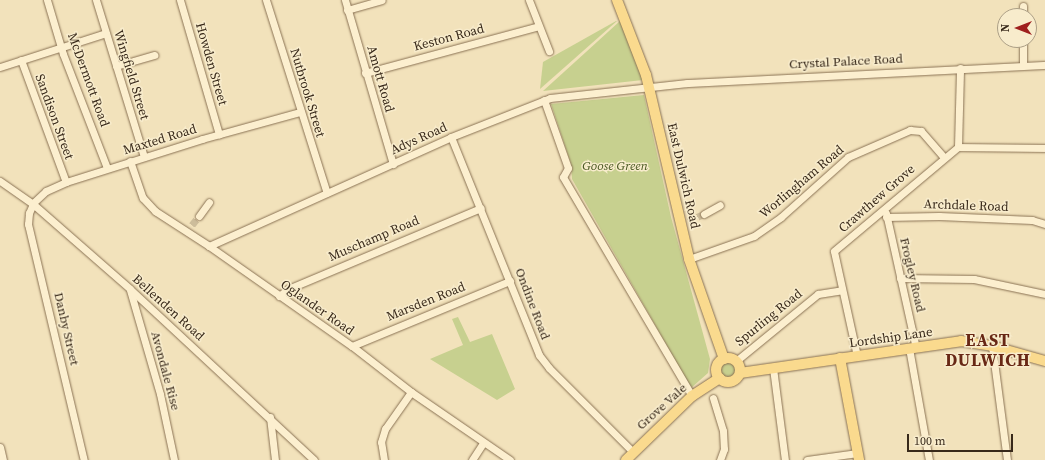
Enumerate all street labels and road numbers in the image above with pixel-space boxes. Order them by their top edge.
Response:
street label: Howden Street [192,21,230,107]
street label: Keston Road [412,21,486,55]
street label: Wingfield Street [110,28,152,122]
street label: McDermott Road [64,31,112,129]
street label: Amott Road [363,44,397,114]
street label: Nutbrook Street [286,47,328,139]
street label: Crystal Palace Road [789,51,903,73]
street label: Sandison Street [31,72,77,162]
street label: Adys Road [388,120,450,158]
street label: Maxted Road [122,121,198,159]
street label: East Dulwich Road [663,122,703,230]
street label: Worlingham Road [757,142,847,222]
street label: Crawthew Grove [836,162,918,236]
street label: Archdale Road [923,197,1009,215]
street label: Muschamp Road [326,213,422,265]
street label: Frogley Road [896,236,928,314]
street label: Ondine Road [511,266,553,342]
street label: Bellenden Road [129,272,207,344]
street label: Oglander Road [277,277,357,339]
street label: Marsden Road [384,279,468,325]
street label: Spurling Road [732,286,806,350]
street label: Danby Street [50,291,82,367]
street label: Lordship Lane [848,324,934,352]
street label: Avondale Rise [147,330,183,412]
street label: Grove Vale [634,380,690,434]

